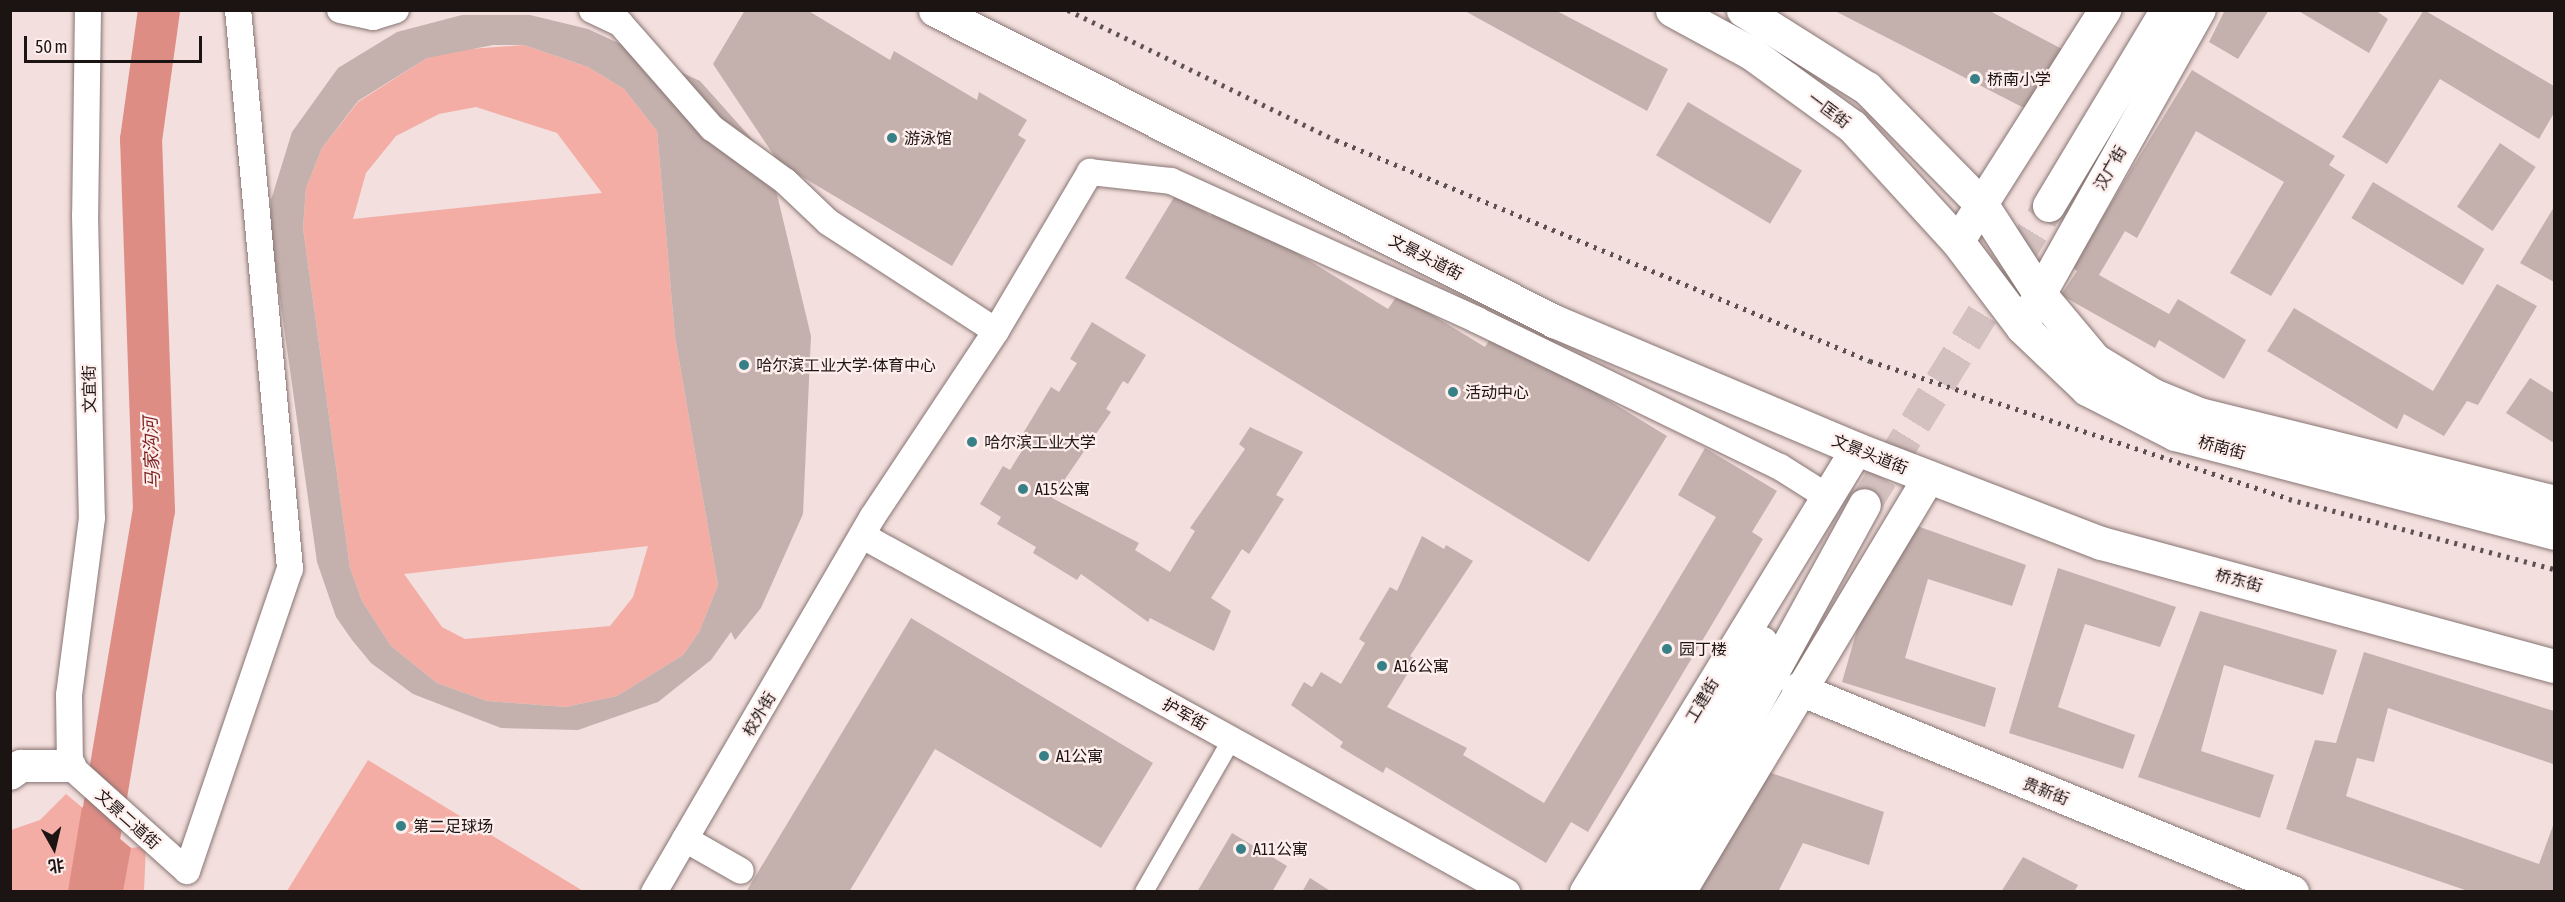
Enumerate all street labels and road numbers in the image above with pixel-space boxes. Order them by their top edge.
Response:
street label: 一匡街 [1804,88,1854,132]
street label: 汉广街 [2090,142,2130,194]
street label: 文景头道街 [1386,230,1466,284]
street label: 文宜街 [79,365,99,413]
street label: 文景头道街 [1829,430,1911,478]
street label: 桥南街 [2196,432,2248,462]
street label: 桥东街 [2213,565,2265,595]
street label: 工建街 [1681,674,1723,726]
street label: 校外街 [738,688,780,740]
street label: 护军街 [1159,694,1211,734]
street label: 贵新街 [2020,773,2072,809]
street label: 文景二道街 [92,785,164,853]

